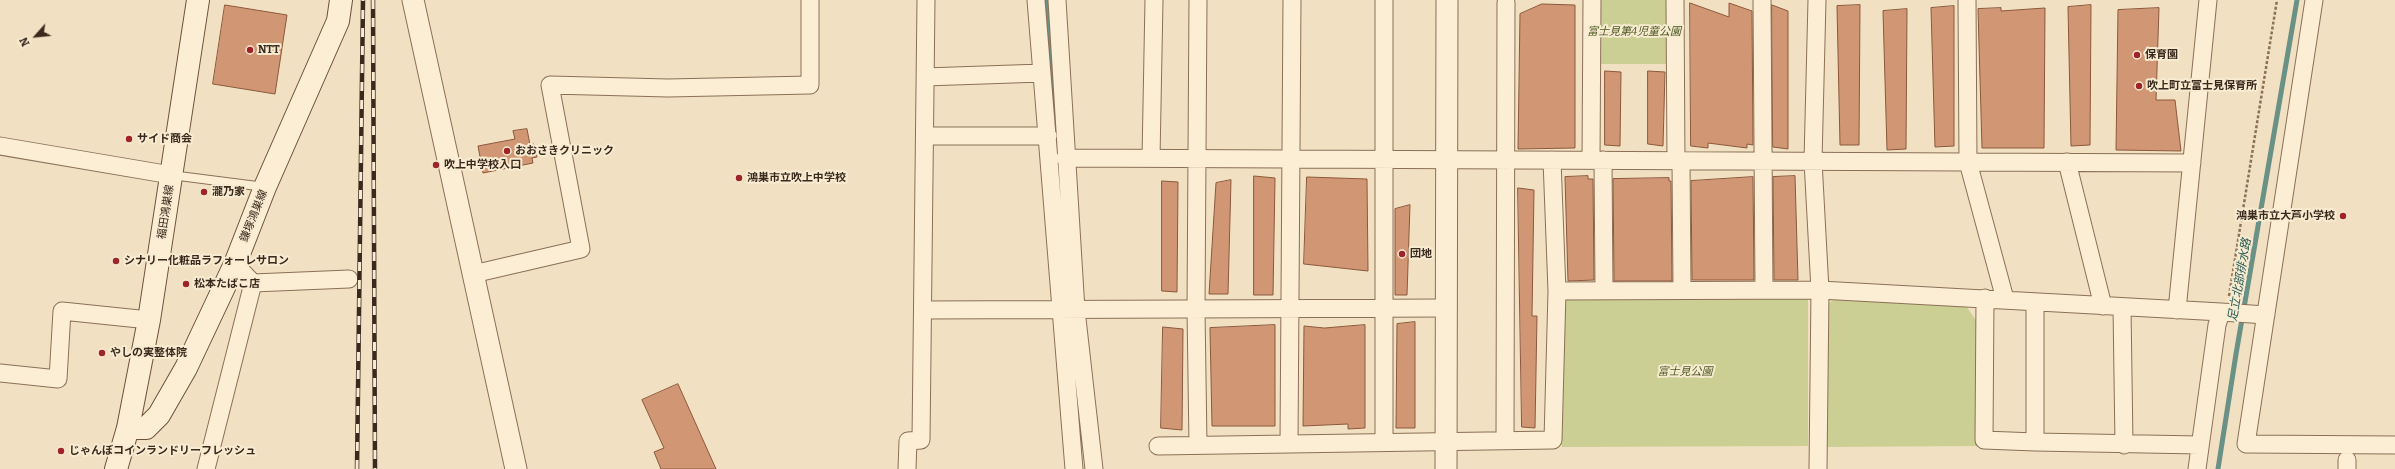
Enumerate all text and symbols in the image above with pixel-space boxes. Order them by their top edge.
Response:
north arrow [16,16,56,56]
park label: 富士見第4児童公園 [1587,25,1681,39]
text: N [17,35,33,48]
place label: NTT [258,43,280,57]
marker: NTT [245,45,255,55]
place label: 保育園 [2145,48,2178,62]
marker: 保育園 [2132,50,2142,60]
place label: 吹上町立富士見保育所 [2147,79,2257,93]
marker: 吹上町立富士見保育所 [2134,81,2144,91]
place label: サイド商会 [137,132,192,146]
marker: サイド商会 [124,134,134,144]
place label: おおさきクリニック [515,144,614,158]
marker: おおさきクリニック [502,146,512,156]
place label: 吹上中学校入口 [444,158,521,172]
marker: 吹上中学校入口 [431,160,441,170]
place label: 鴻巣市立吹上中学校 [747,171,846,185]
marker: 鴻巣市立吹上中学校 [734,173,744,183]
street label: 福田鴻巣線 [155,184,177,240]
place label: 瀧乃家 [212,185,245,199]
marker: 瀧乃家 [199,187,209,197]
street label: 鎌塚鴻巣線 [238,188,270,244]
place label: 鴻巣市立大芦小学校 [2236,209,2335,223]
marker: 鴻巣市立大芦小学校 [2338,211,2348,221]
water label: 足立北部排水路 [2226,237,2254,323]
place label: 団地 [1410,247,1432,261]
marker: 団地 [1397,249,1407,259]
place label: シナリー化粧品ラフォーレサロン [124,254,289,268]
marker: シナリー化粧品ラフォーレサロン [111,256,121,266]
place label: 松本たばこ店 [194,277,260,291]
marker: 松本たばこ店 [181,279,191,289]
place label: やしの実整体院 [110,346,187,360]
marker: やしの実整体院 [97,348,107,358]
park label: 富士見公園 [1658,365,1712,379]
place label: じゃんぼコインランドリーフレッシュ [69,444,256,458]
marker: じゃんぼコインランドリーフレッシュ [56,446,66,456]

